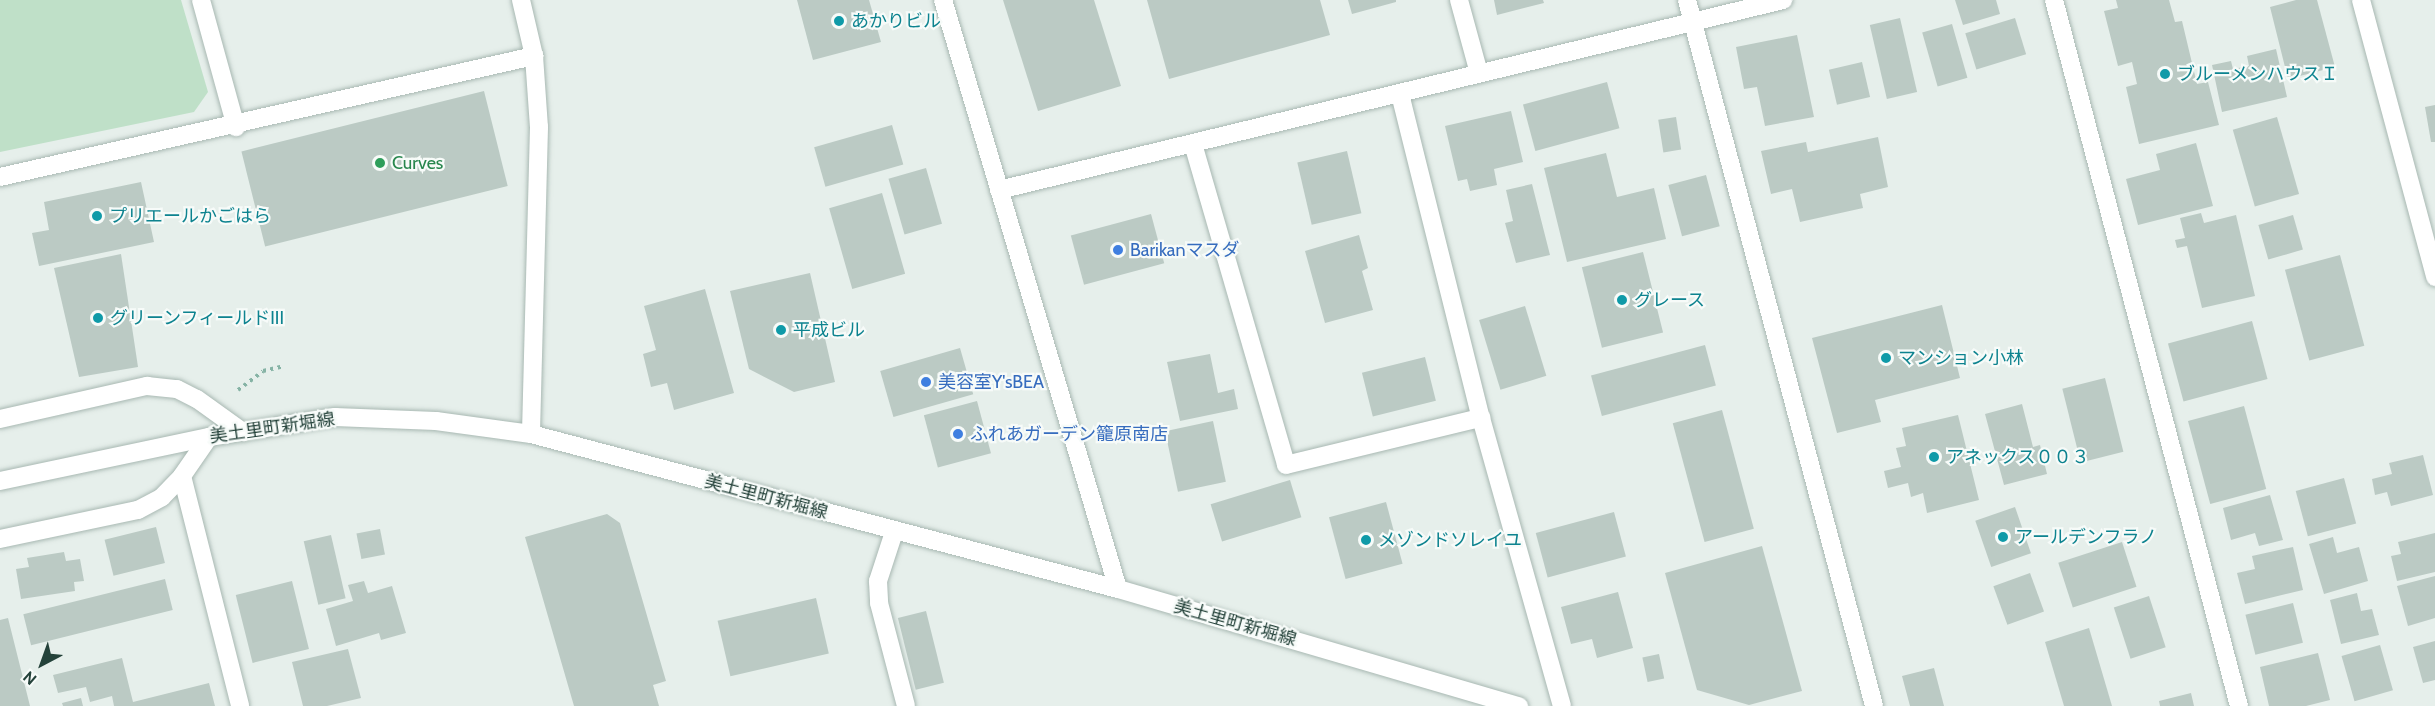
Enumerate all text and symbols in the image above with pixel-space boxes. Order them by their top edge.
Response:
place label: あかりビル [851,10,941,32]
marker: あかりビル [832,14,846,28]
place label: ブルーメンハウスＩ [2177,63,2339,85]
marker: ブルーメンハウスＩ [2158,67,2172,81]
place label: Curves [392,152,443,174]
marker: Curves [373,156,387,170]
place label: プリエールかごはら [109,205,271,227]
marker: プリエールかごはら [90,209,104,223]
place label: Barikanマスダ [1130,239,1240,261]
marker: Barikanマスダ [1111,243,1125,257]
place label: グレース [1634,289,1706,311]
marker: グレース [1615,293,1629,307]
place label: グリーンフィールドIII [110,307,286,329]
marker: グリーンフィールドIII [91,311,105,325]
place label: 平成ビル [793,319,865,341]
marker: 平成ビル [774,323,788,337]
place label: マンション小林 [1898,347,2024,369]
marker: マンション小林 [1879,351,1893,365]
place label: 美容室Y'sBEA [938,371,1044,393]
marker: 美容室Y'sBEA [919,375,933,389]
street label: 美土里町新堀線 [208,409,336,447]
place label: ふれあガーデン籠原南店 [970,423,1168,445]
marker: ふれあガーデン籠原南店 [951,427,965,441]
place label: アネックス００３ [1946,446,2090,468]
marker: アネックス００３ [1927,450,1941,464]
street label: 美土里町新堀線 [702,470,830,524]
place label: アールデンフラノ [2015,526,2158,548]
place label: メゾンドソレイユ [1378,529,1522,551]
marker: アールデンフラノ [1996,530,2010,544]
marker: メゾンドソレイユ [1359,533,1373,547]
street label: 美土里町新堀線 [1171,595,1299,651]
north arrow [12,634,72,694]
text: N [19,667,40,689]

